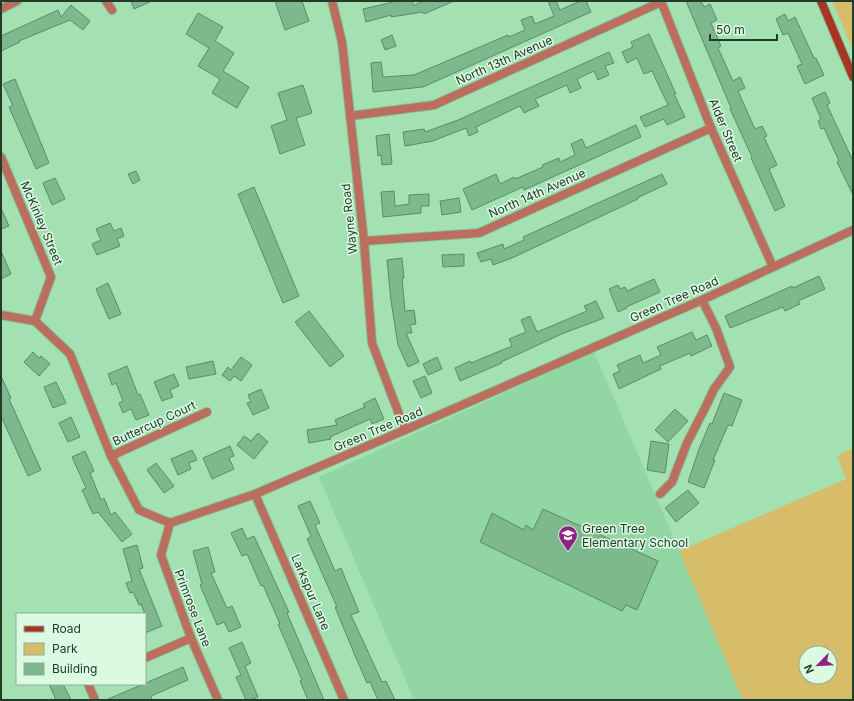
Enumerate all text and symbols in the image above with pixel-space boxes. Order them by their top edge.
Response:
scale bar [710,16,777,42]
text: 50 m [716,22,745,37]
street label: North 13th Avenue [453,32,555,88]
street label: Alder Street [706,96,746,164]
street label: North 14th Avenue [486,165,588,221]
street label: McKinley Street [18,179,66,267]
street label: Wayne Road [338,183,360,255]
street label: Green Tree Road [627,273,721,325]
street label: Buttercup Court [110,397,198,449]
street label: Green Tree Road [331,403,425,455]
place label: Green Tree Elementary School [582,521,688,550]
school or university icon: Green Tree Elementary School [557,524,579,552]
street label: Larkspur Lane [288,552,334,632]
street label: Primrose Lane [171,567,215,649]
legend [16,613,146,685]
text: Road [52,621,81,636]
text: Park [52,641,78,656]
north arrow [798,645,838,685]
text: Building [52,661,97,676]
text: N [801,662,817,676]

